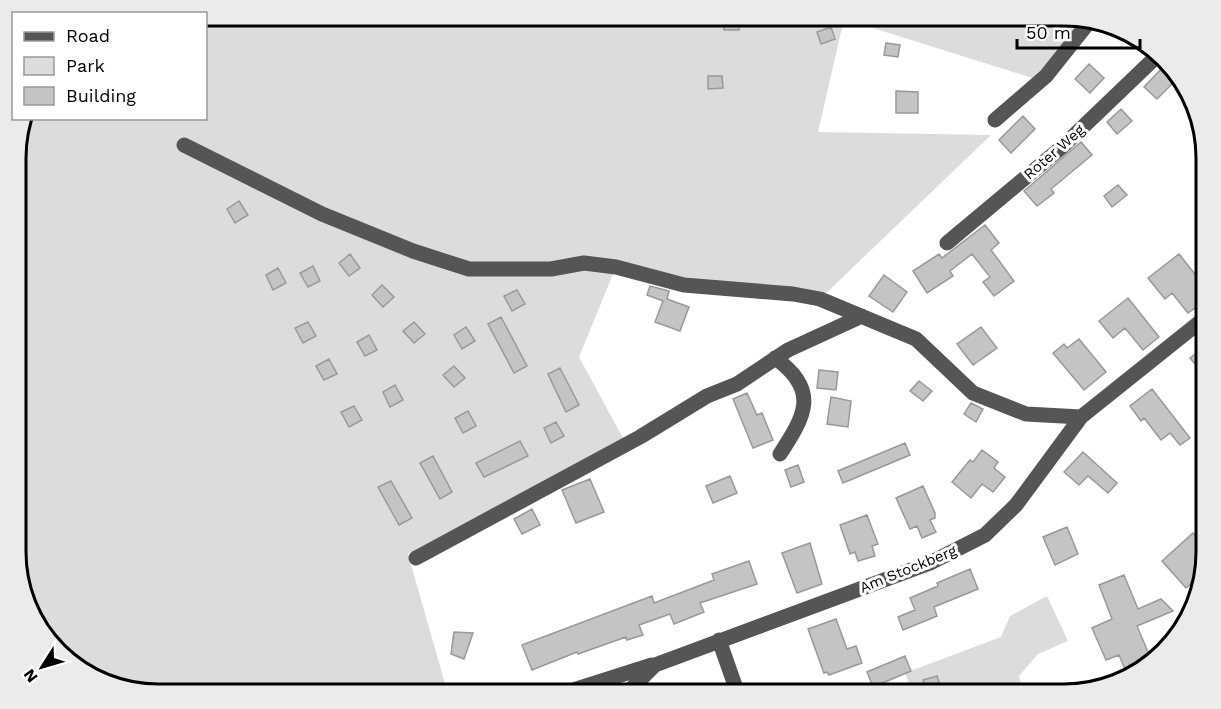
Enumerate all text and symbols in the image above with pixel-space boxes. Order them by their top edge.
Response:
legend [12,12,207,120]
scale bar [1017,12,1140,50]
text: 50 m [1026,22,1071,43]
text: Road [66,25,110,46]
text: Park [66,55,105,76]
text: Building [66,85,136,106]
street label: Roter Weg [1020,121,1088,183]
street label: Am Stockberg [857,541,959,597]
north arrow [12,637,72,697]
text: N [19,665,42,686]

